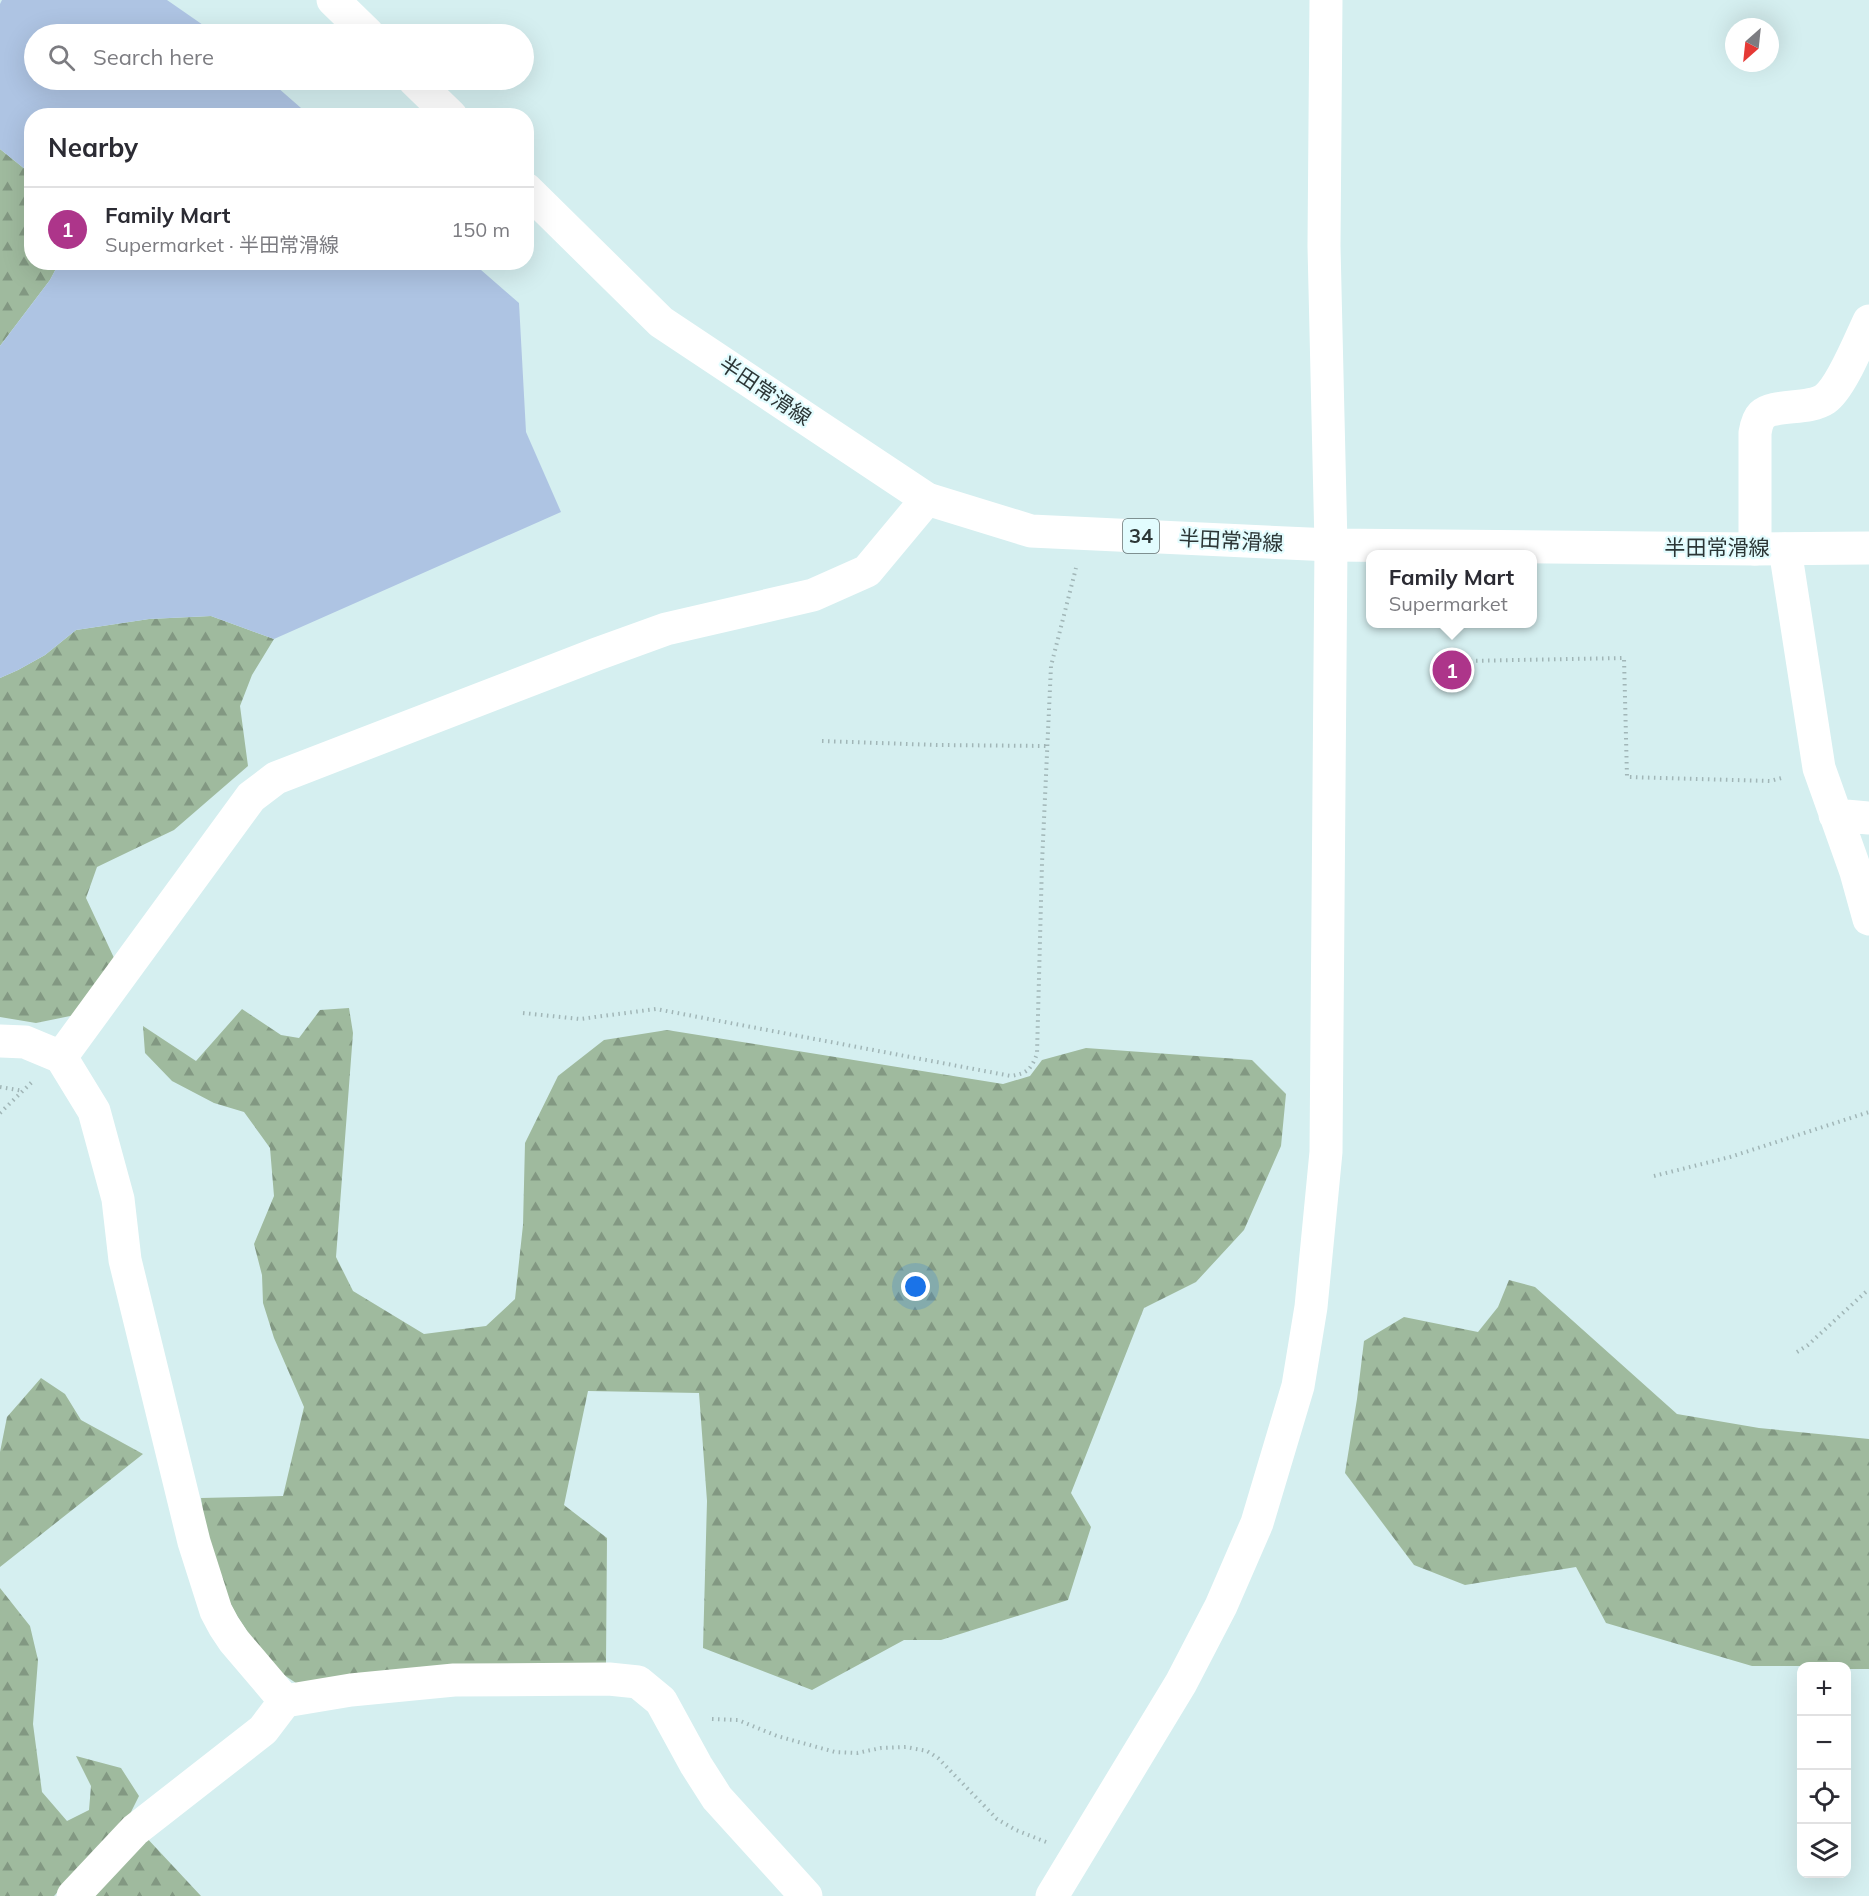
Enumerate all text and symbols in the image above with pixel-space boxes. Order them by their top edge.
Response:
north arrow [1725,18,1779,72]
search box [24,24,534,90]
icon: search [45,41,78,74]
text: Search here [93,43,214,71]
text: Nearby [48,131,138,164]
text: Family Mart [105,201,230,229]
text: 1 [62,217,74,242]
text: 150 m [451,217,510,242]
text: Supermarket · 半田常滑線 [105,232,339,257]
street label: 半田常滑線 [715,350,816,430]
road number: 34 [1123,519,1159,553]
street label: 半田常滑線 [1178,524,1284,556]
street label: 半田常滑線 [1665,534,1770,560]
popup [1366,550,1537,628]
text: Family Mart [1389,563,1514,591]
text: Supermarket [1389,591,1508,616]
pin: 1 [1432,648,1472,692]
your location [901,1272,930,1301]
map controls [1797,1662,1851,1878]
button: + [1797,1662,1851,1716]
button: − [1797,1716,1851,1770]
button: locate [1797,1770,1851,1824]
button: layers [1797,1824,1851,1878]

